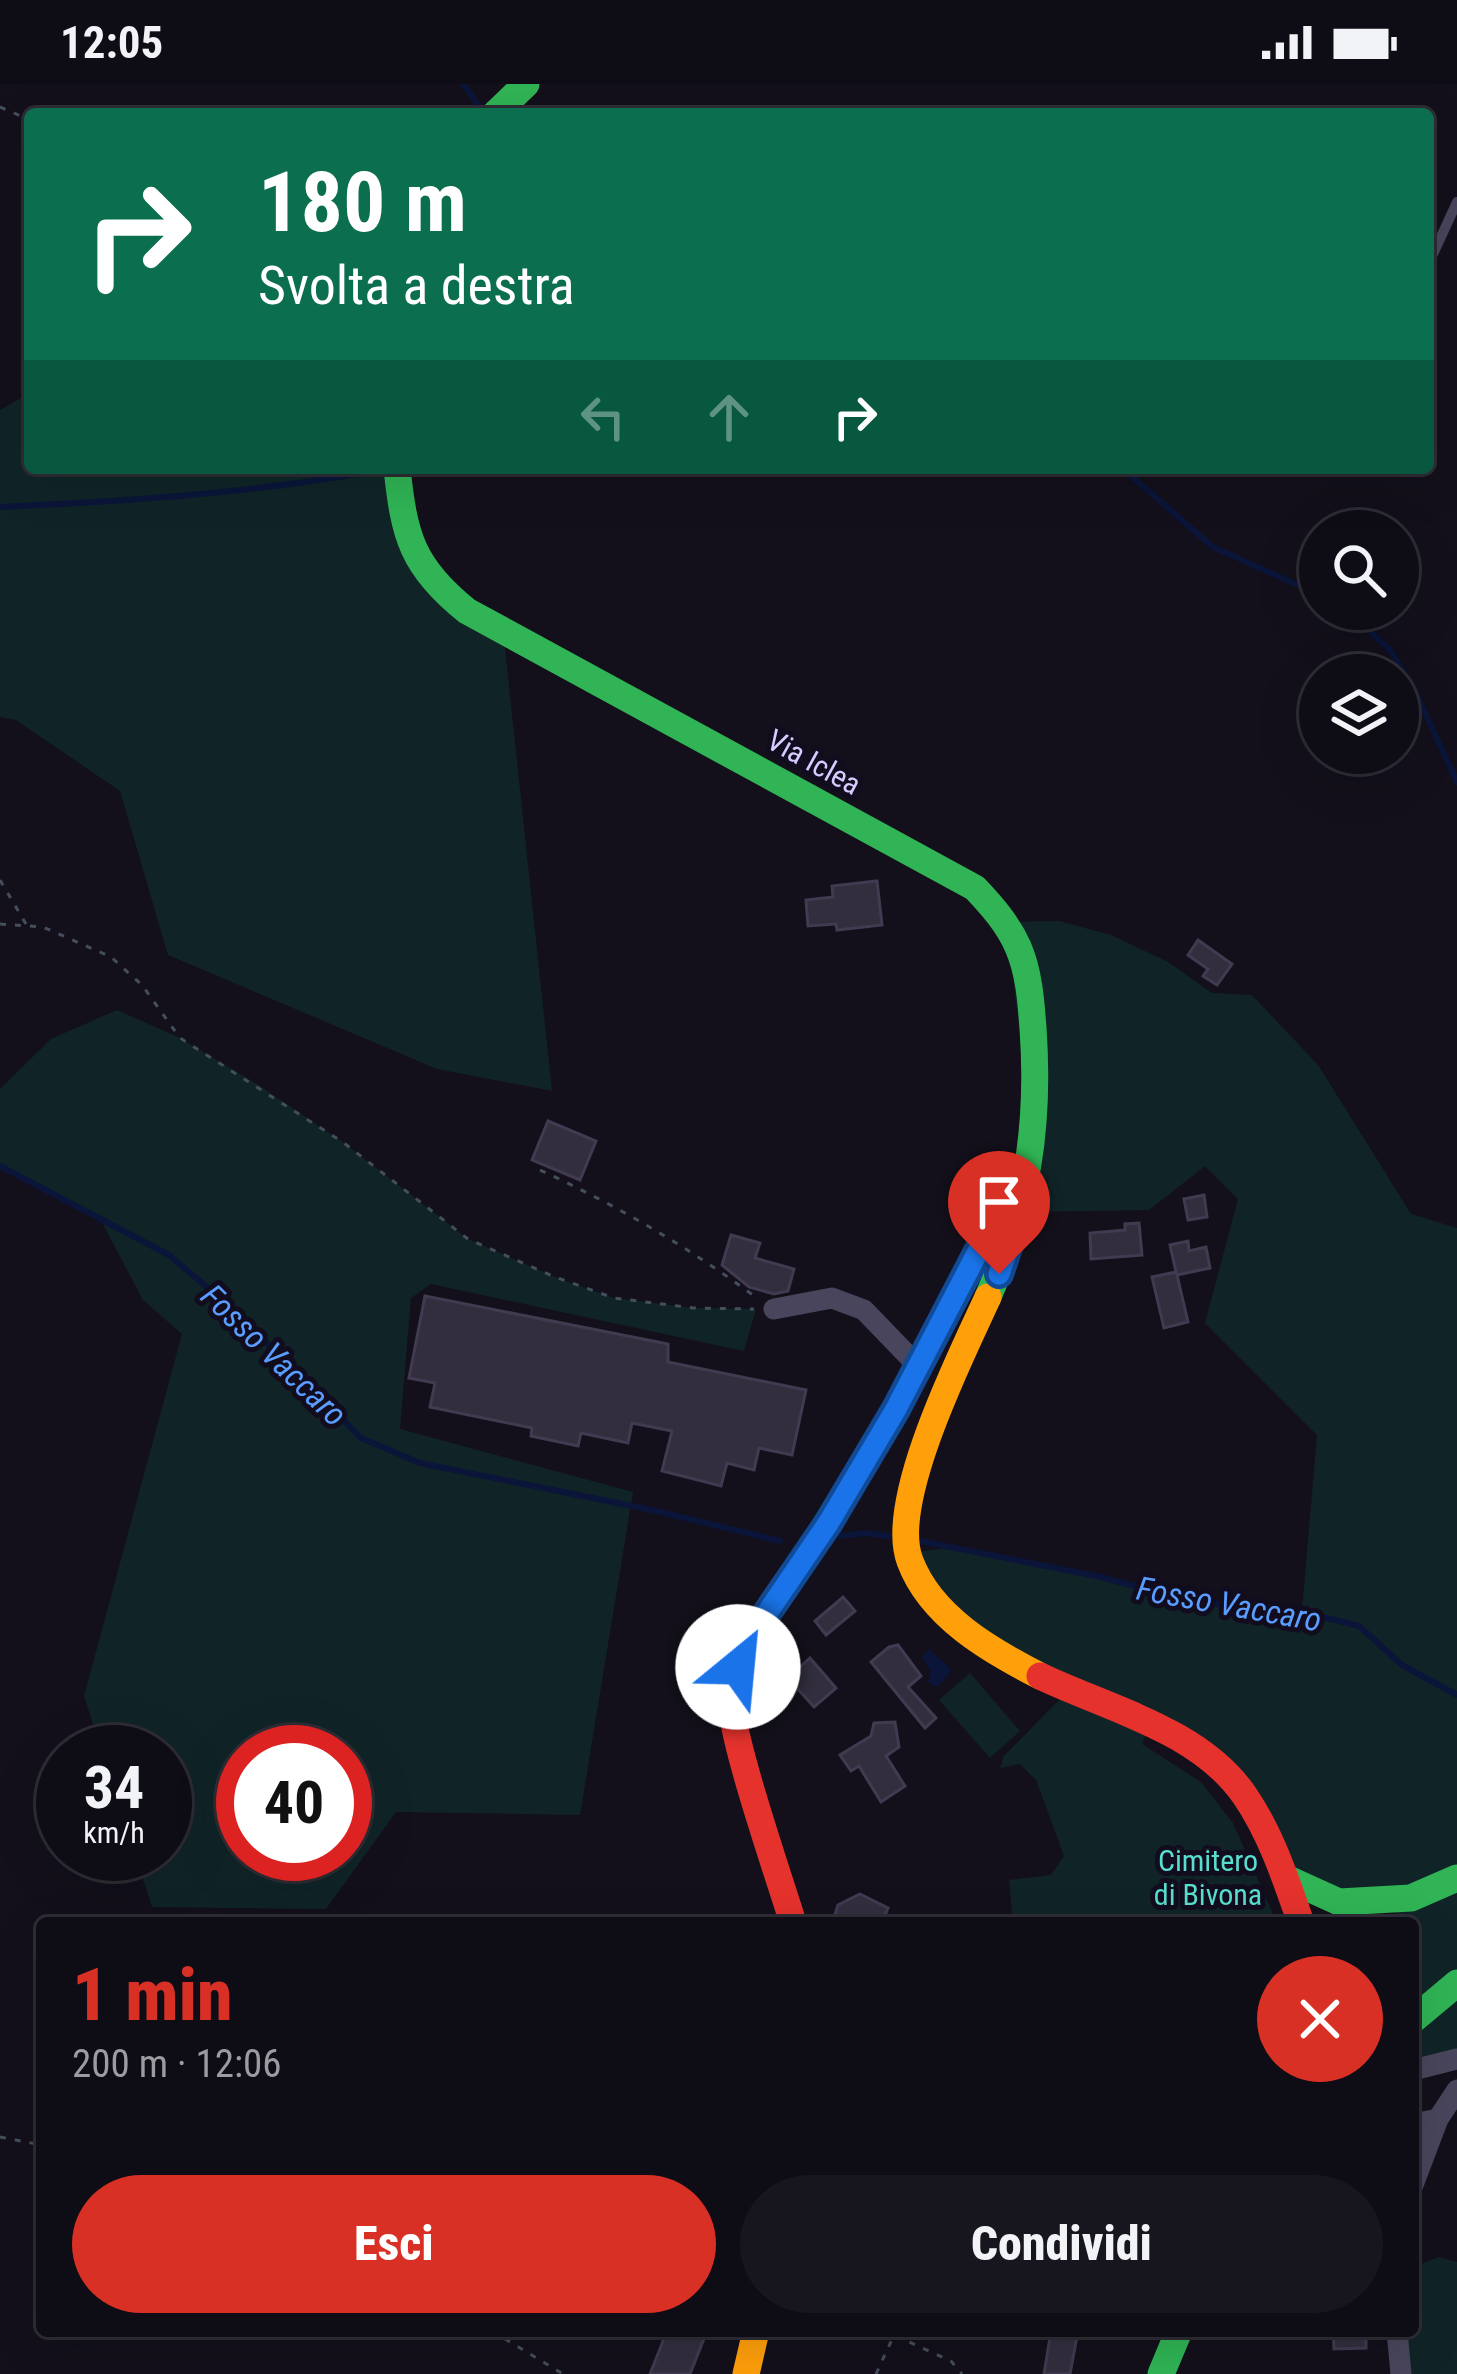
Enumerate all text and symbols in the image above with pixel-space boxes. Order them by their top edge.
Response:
text: 12:05 [60,16,163,69]
text: 180 m [258,153,467,252]
icon: right [60,156,216,312]
text: Svolta a destra [258,254,575,317]
icon: left [570,384,636,450]
icon: ahead [696,384,762,450]
icon: right [822,384,888,450]
map controls [1299,510,1419,774]
button: search [1299,510,1419,630]
button: layers [1299,654,1419,774]
street label: Via Iclea [761,722,867,802]
pin [948,1151,1050,1274]
icon: arrive [966,1169,1032,1235]
water label: Fosso Vaccaro [193,1276,355,1434]
water label: Fosso Vaccaro [1134,1569,1324,1639]
position arrow [675,1604,801,1730]
speed limit sign: 40 [216,1725,372,1881]
text: 34 [84,1752,144,1823]
text: km/h [83,1815,145,1850]
park label: Cimitero di Bivona [1154,1843,1262,1912]
text: 1 min [72,1953,233,2038]
button: close [1257,1956,1383,2082]
text: 200 m · 12:06 [72,2041,282,2087]
button: Esci [72,2175,716,2313]
button: Condividi [740,2175,1383,2313]

